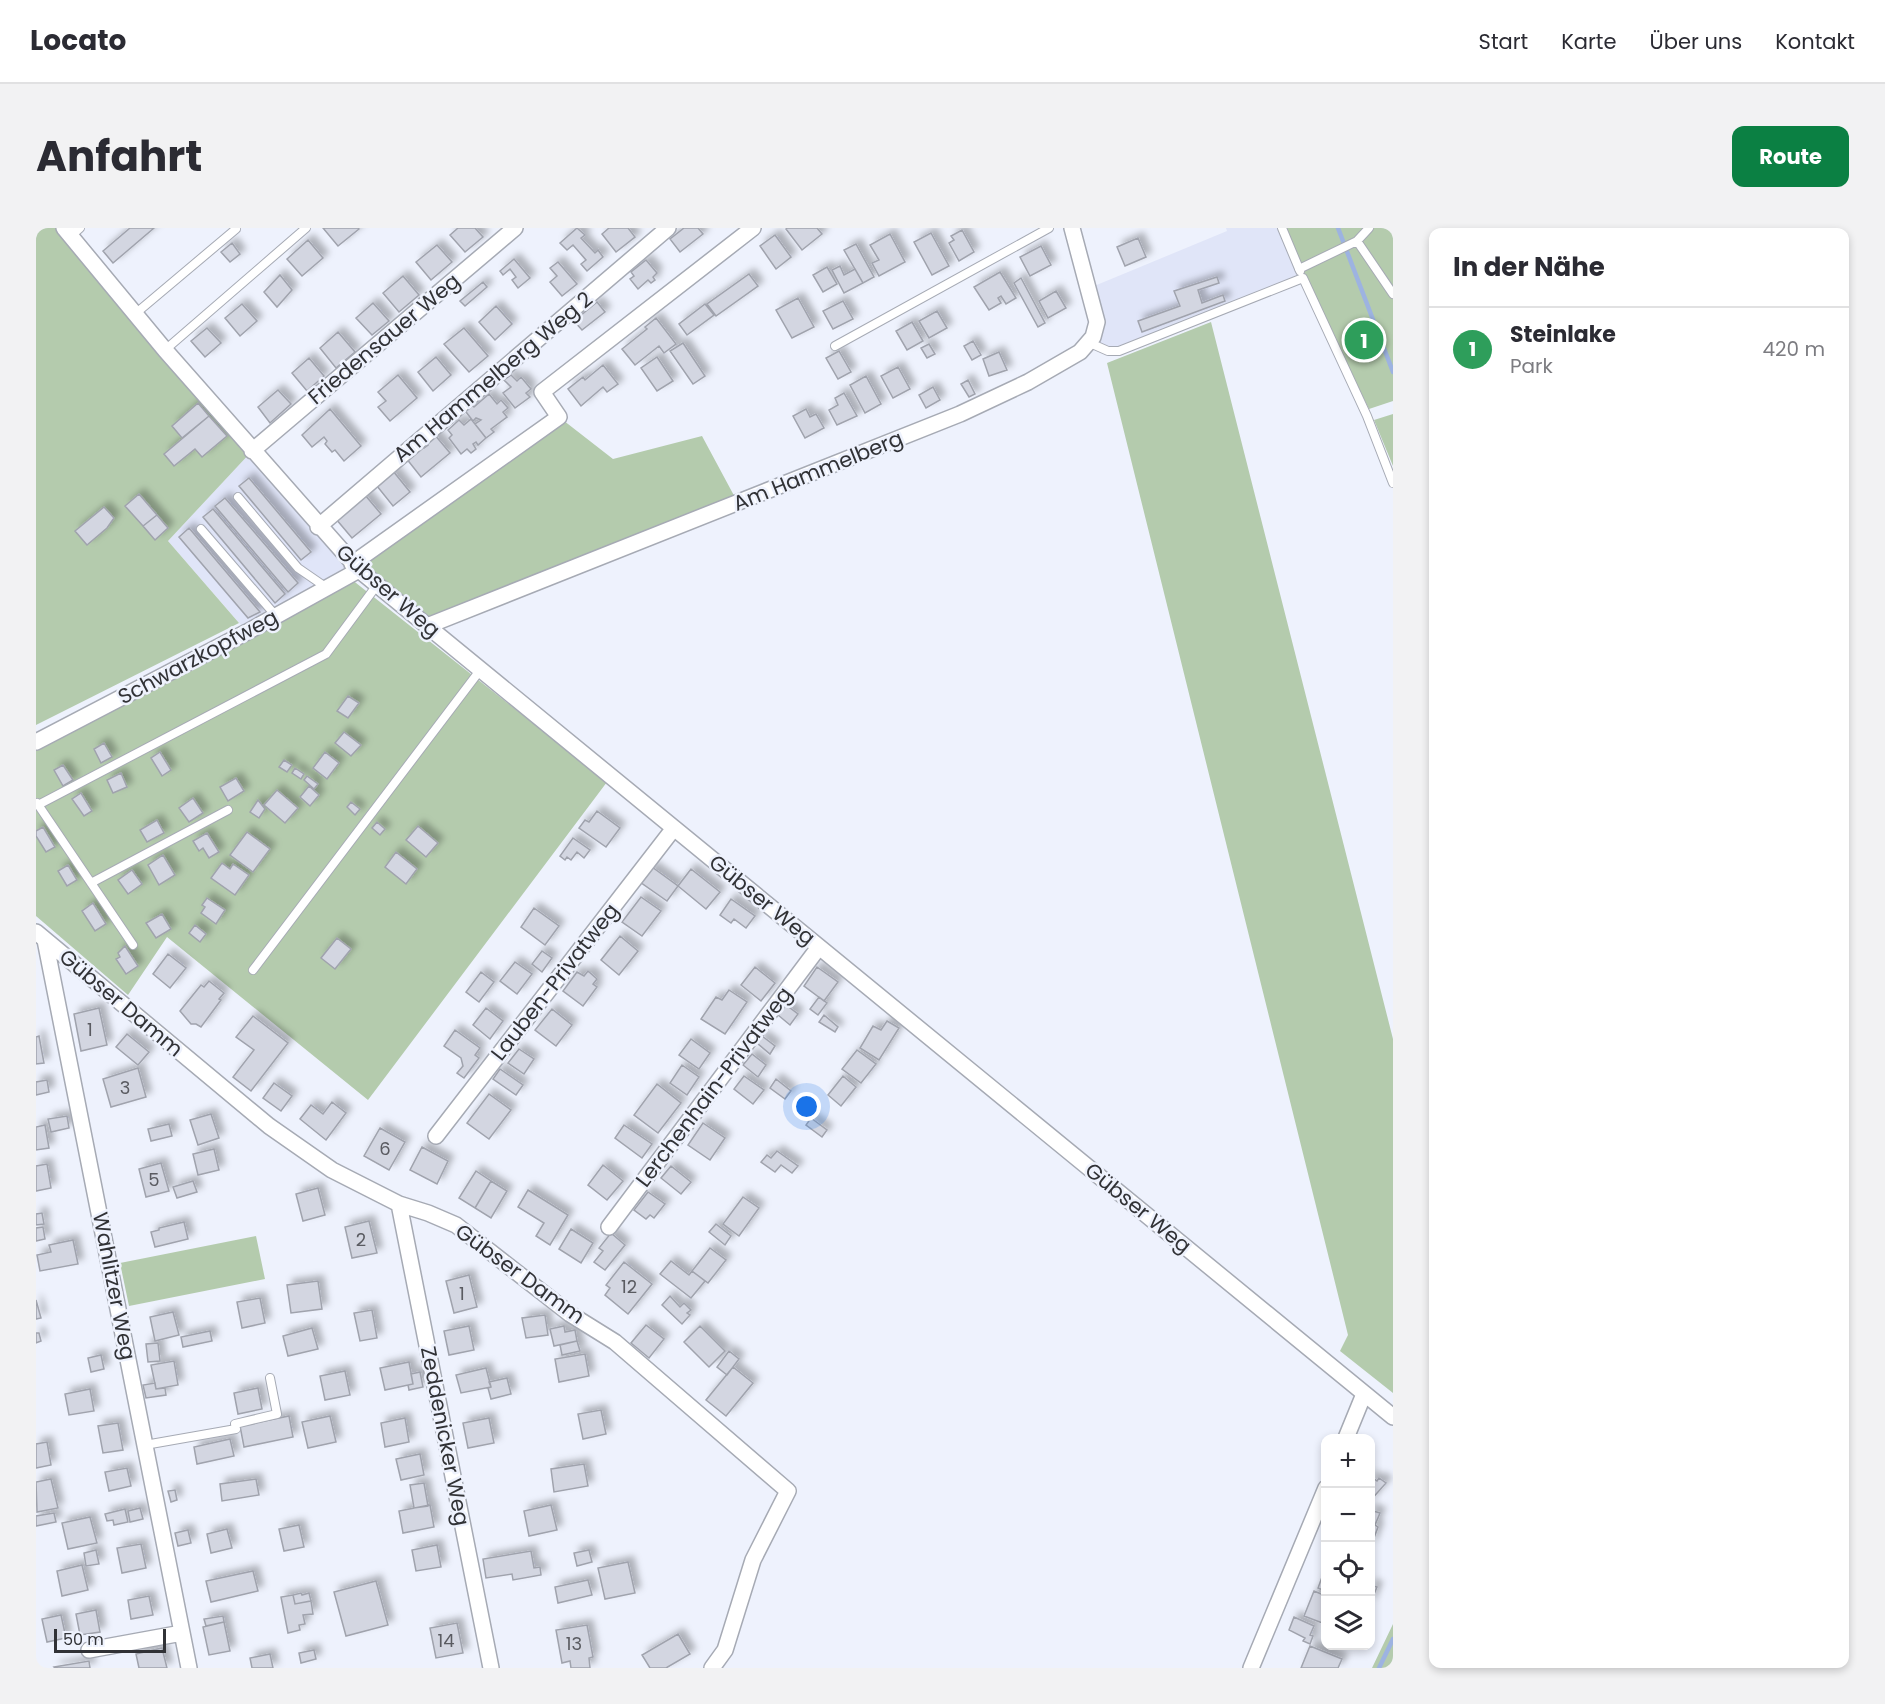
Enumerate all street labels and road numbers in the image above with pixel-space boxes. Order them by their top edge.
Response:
street label: Friedensauer Weg [302,266,466,411]
street label: Am Hammelberg Weg 2 [387,285,598,469]
street label: Am Hammelberg [729,423,907,518]
street label: Gübser Weg [330,537,447,644]
street label: Schwarzkopfweg [113,602,283,711]
street label: Gübser Weg [703,848,822,952]
street label: Lauben-Privatweg [484,897,625,1066]
street label: Gübser Damm [53,942,190,1063]
street label: Lerchenhain-Privatweg [629,981,798,1193]
street label: Gübser Weg [1079,1156,1198,1260]
street label: Wahlitzer Weg [86,1210,143,1362]
street label: Gübser Damm [450,1217,591,1330]
street label: Zeddenicker Weg [414,1344,477,1528]

